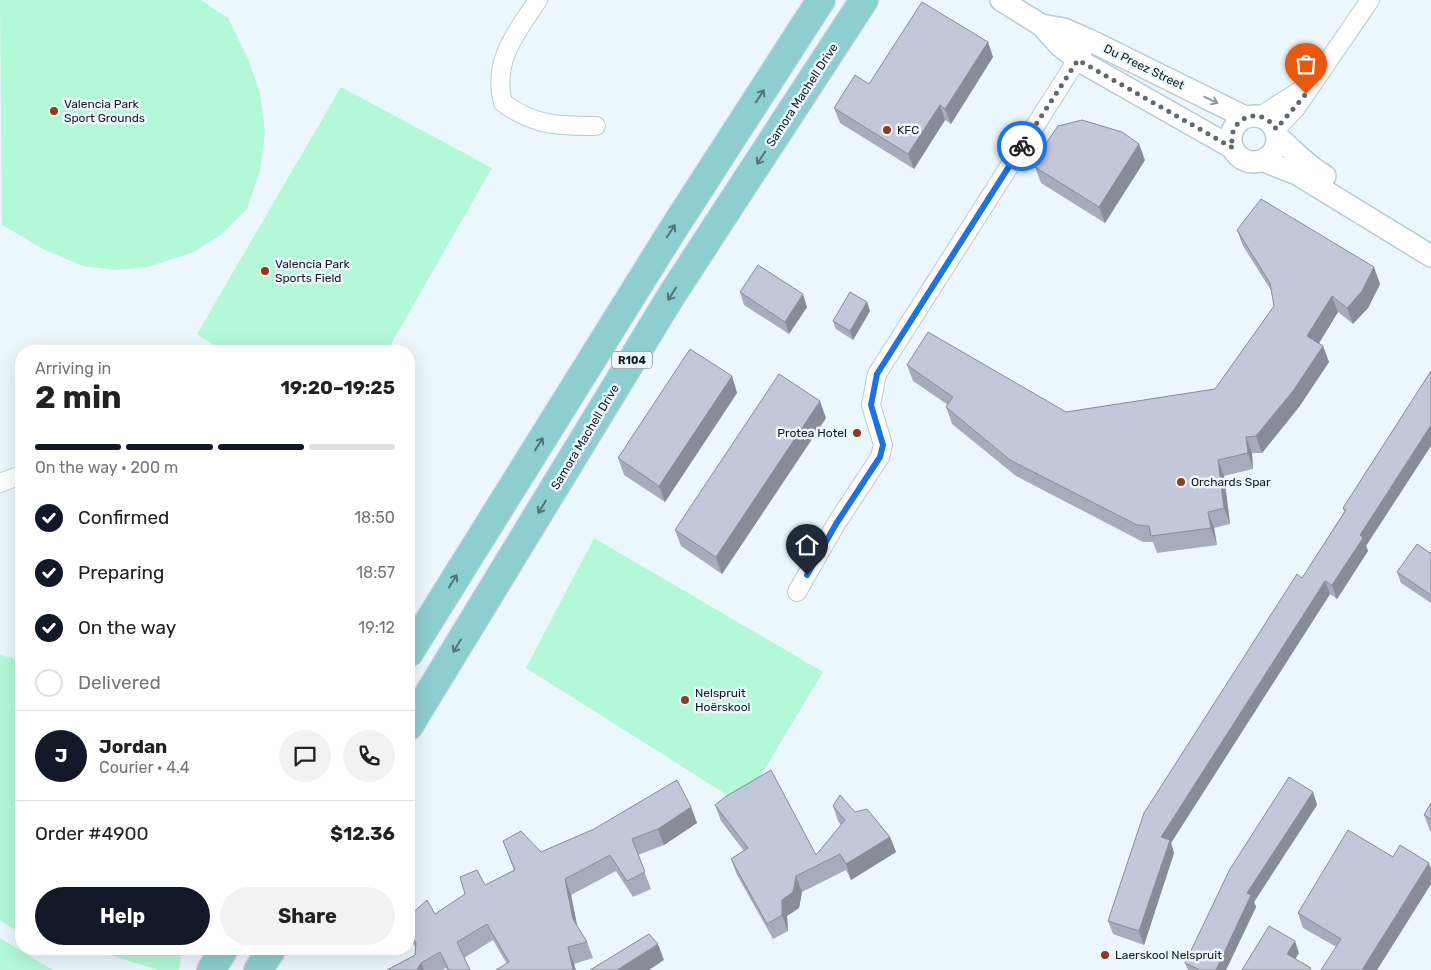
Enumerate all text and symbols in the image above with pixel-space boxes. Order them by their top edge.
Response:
street label: Samora Machell Drive [763,41,841,149]
street label: Du Preez Street [1101,41,1187,93]
pin [1285,43,1327,94]
icon: bag [1292,50,1320,78]
one-way arrow [756,89,766,103]
one-way arrow [1203,96,1218,105]
place label: Valencia Park Sport Grounds [64,97,145,125]
marker: Valencia Park Sport Grounds [48,105,60,117]
courier [997,121,1047,171]
place label: KFC [897,123,919,137]
marker: KFC [881,124,893,136]
icon: bike [1008,132,1036,160]
one-way arrow [755,150,765,164]
one-way arrow [667,225,677,239]
place label: Valencia Park Sports Field [275,257,351,285]
marker: Valencia Park Sports Field [259,265,271,277]
one-way arrow [667,287,677,301]
road number: R104 [612,352,652,368]
text: Arriving in [35,359,111,378]
text: 19:20–19:25 [280,376,395,399]
text: 2 min [35,378,122,416]
street label: Samora Machell Drive [548,382,622,492]
place label: Protea Hotel [777,426,847,440]
marker: Protea Hotel [851,427,863,439]
one-way arrow [534,437,544,451]
text: On the way · 200 m [35,458,178,477]
place label: Orchards Spar [1191,475,1271,489]
marker: Orchards Spar [1175,476,1187,488]
one-way arrow [537,500,547,514]
icon: check [35,504,63,532]
text: Confirmed [78,506,169,529]
text: 18:50 [354,508,395,527]
pin [786,524,828,575]
icon: home [793,531,821,559]
icon: check [35,559,63,587]
text: Preparing [78,561,164,584]
text: 18:57 [356,563,395,582]
one-way arrow [448,575,458,589]
icon: check [35,614,63,642]
text: On the way [78,616,176,639]
text: 19:12 [358,618,395,637]
one-way arrow [452,639,462,653]
text: Delivered [78,671,161,694]
place label: Nelspruit Hoërskool [695,686,751,714]
marker: Nelspruit Hoërskool [679,694,691,706]
button: chat [279,730,331,782]
button: phone [343,730,395,782]
text: Jordan [99,735,167,758]
text: J [55,744,67,767]
text: Courier · 4.4 [99,758,190,777]
text: Order #4900 [35,822,149,845]
text: $12.36 [330,822,395,845]
button: Help [35,887,210,945]
button: Share [220,887,395,945]
place label: Laerskool Nelspruit [1115,948,1222,962]
marker: Laerskool Nelspruit [1099,949,1111,961]

